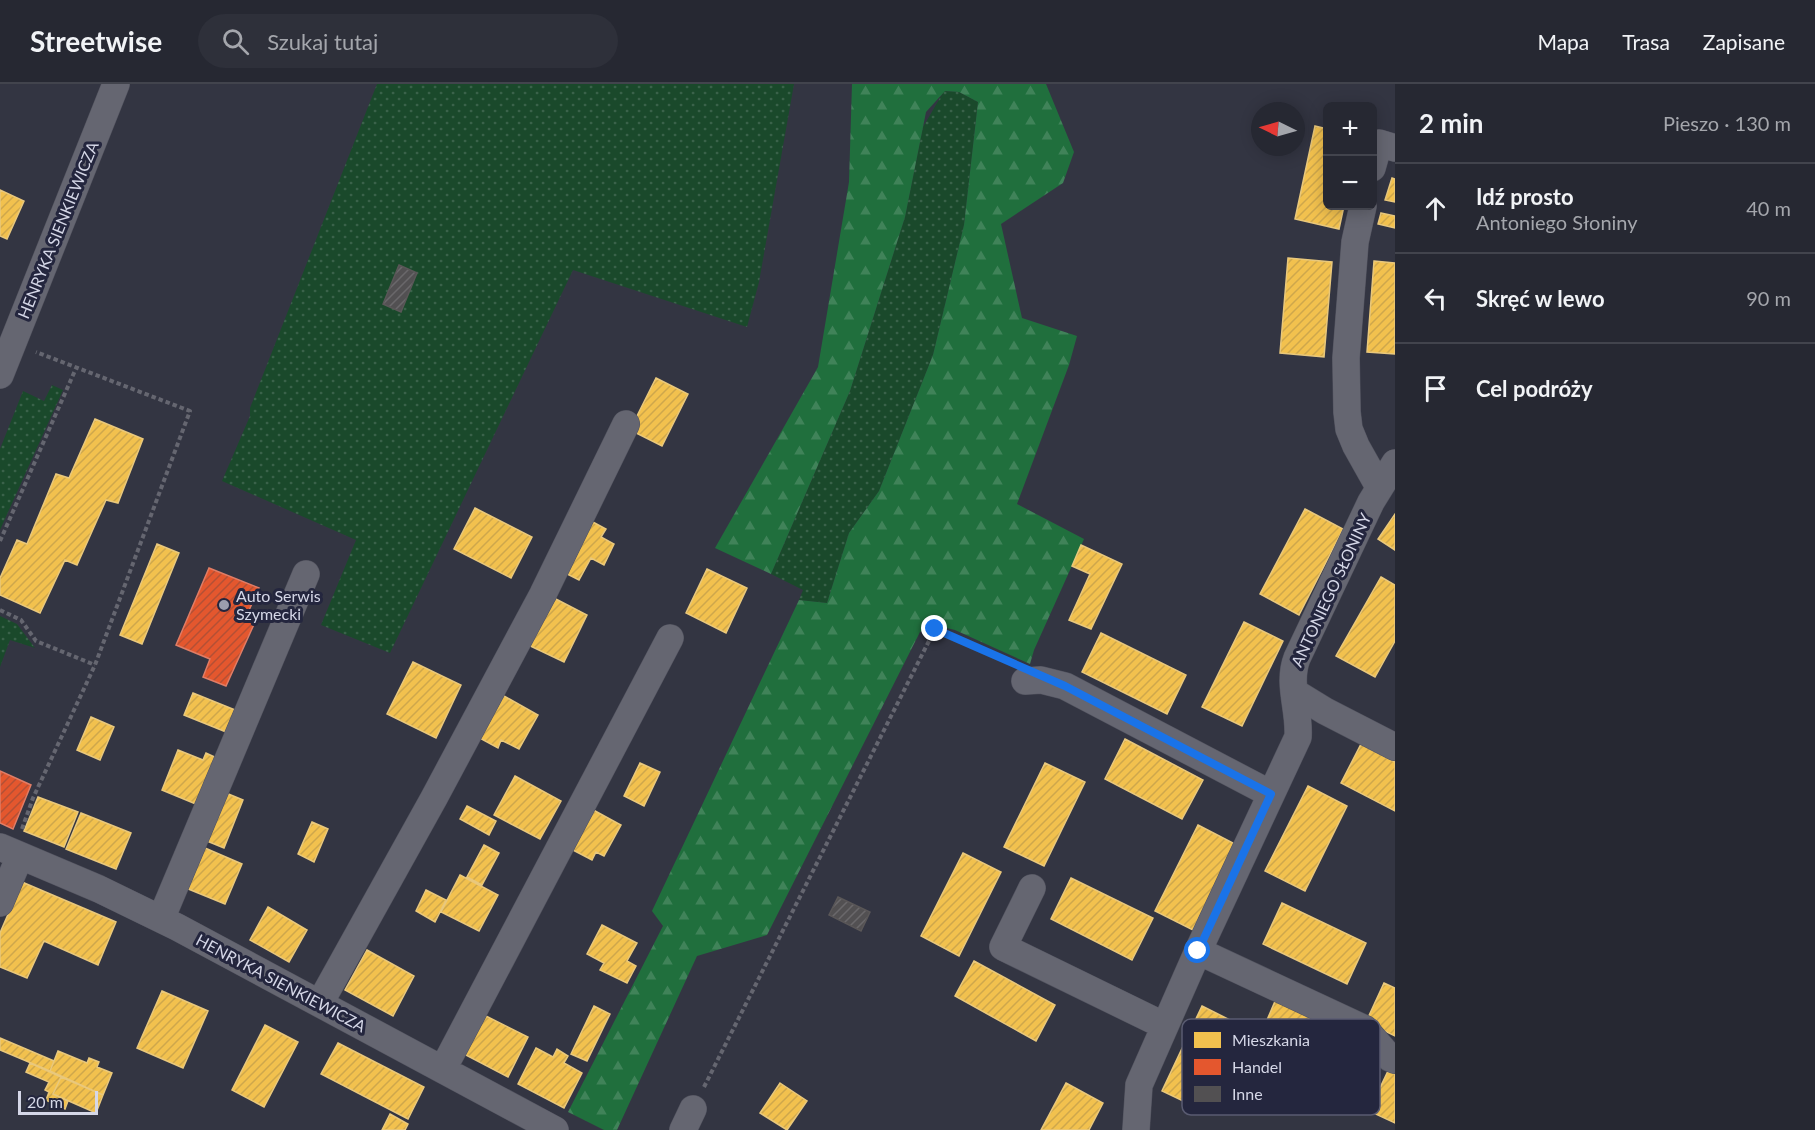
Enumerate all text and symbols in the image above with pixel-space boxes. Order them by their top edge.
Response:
search box [198,14,618,68]
text: Streetwise [30,24,162,58]
icon: search [219,25,252,58]
text: Szukaj tutaj [267,28,378,55]
text: Mapa [1537,29,1589,54]
text: Trasa [1622,29,1670,54]
text: Zapisane [1703,29,1785,54]
north arrow [1251,102,1305,156]
map controls [1323,102,1377,210]
button: + [1323,102,1377,156]
text: 2 min [1419,107,1483,139]
text: Pieszo · 130 m [1663,111,1791,135]
street label: HENRYKA SIENKIEWICZA [13,138,102,321]
button: − [1323,156,1377,210]
text: Idź prosto [1476,183,1574,210]
icon: ahead [1419,192,1452,225]
text: 40 m [1746,196,1791,220]
text: Antoniego Słoniny [1476,210,1638,234]
icon: left [1419,282,1452,315]
text: Skręć w lewo [1476,285,1605,312]
text: 90 m [1746,286,1791,310]
icon: arrive [1419,372,1452,405]
text: Cel podróży [1476,375,1593,402]
street label: ANTONIEGO SŁONINY [1287,510,1375,670]
place label: Auto Serwis Szymecki [236,586,321,623]
marker: Auto Serwis Szymecki [217,598,231,612]
route end [921,615,947,641]
street label: HENRYKA SIENKIEWICZA [193,930,369,1035]
route start [1184,937,1210,963]
legend [1182,1019,1380,1115]
text: Mieszkania [1232,1030,1310,1049]
text: Handel [1232,1057,1282,1076]
text: Inne [1232,1084,1263,1103]
scale bar [18,1088,98,1116]
text: 20 m [27,1092,63,1111]

